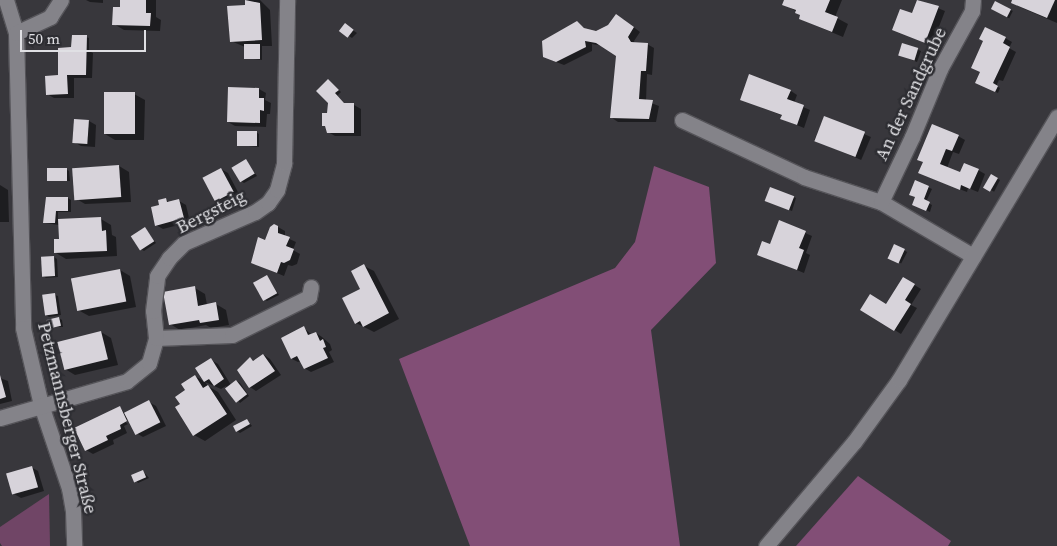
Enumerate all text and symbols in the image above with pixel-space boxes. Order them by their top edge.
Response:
scale bar [22,20,149,52]
street label: An der Sandgrube [871,24,951,164]
text: 50 m [28,28,60,49]
street label: Bergsteig [173,185,249,239]
street label: Petzmannsberger Straße [33,320,101,516]

